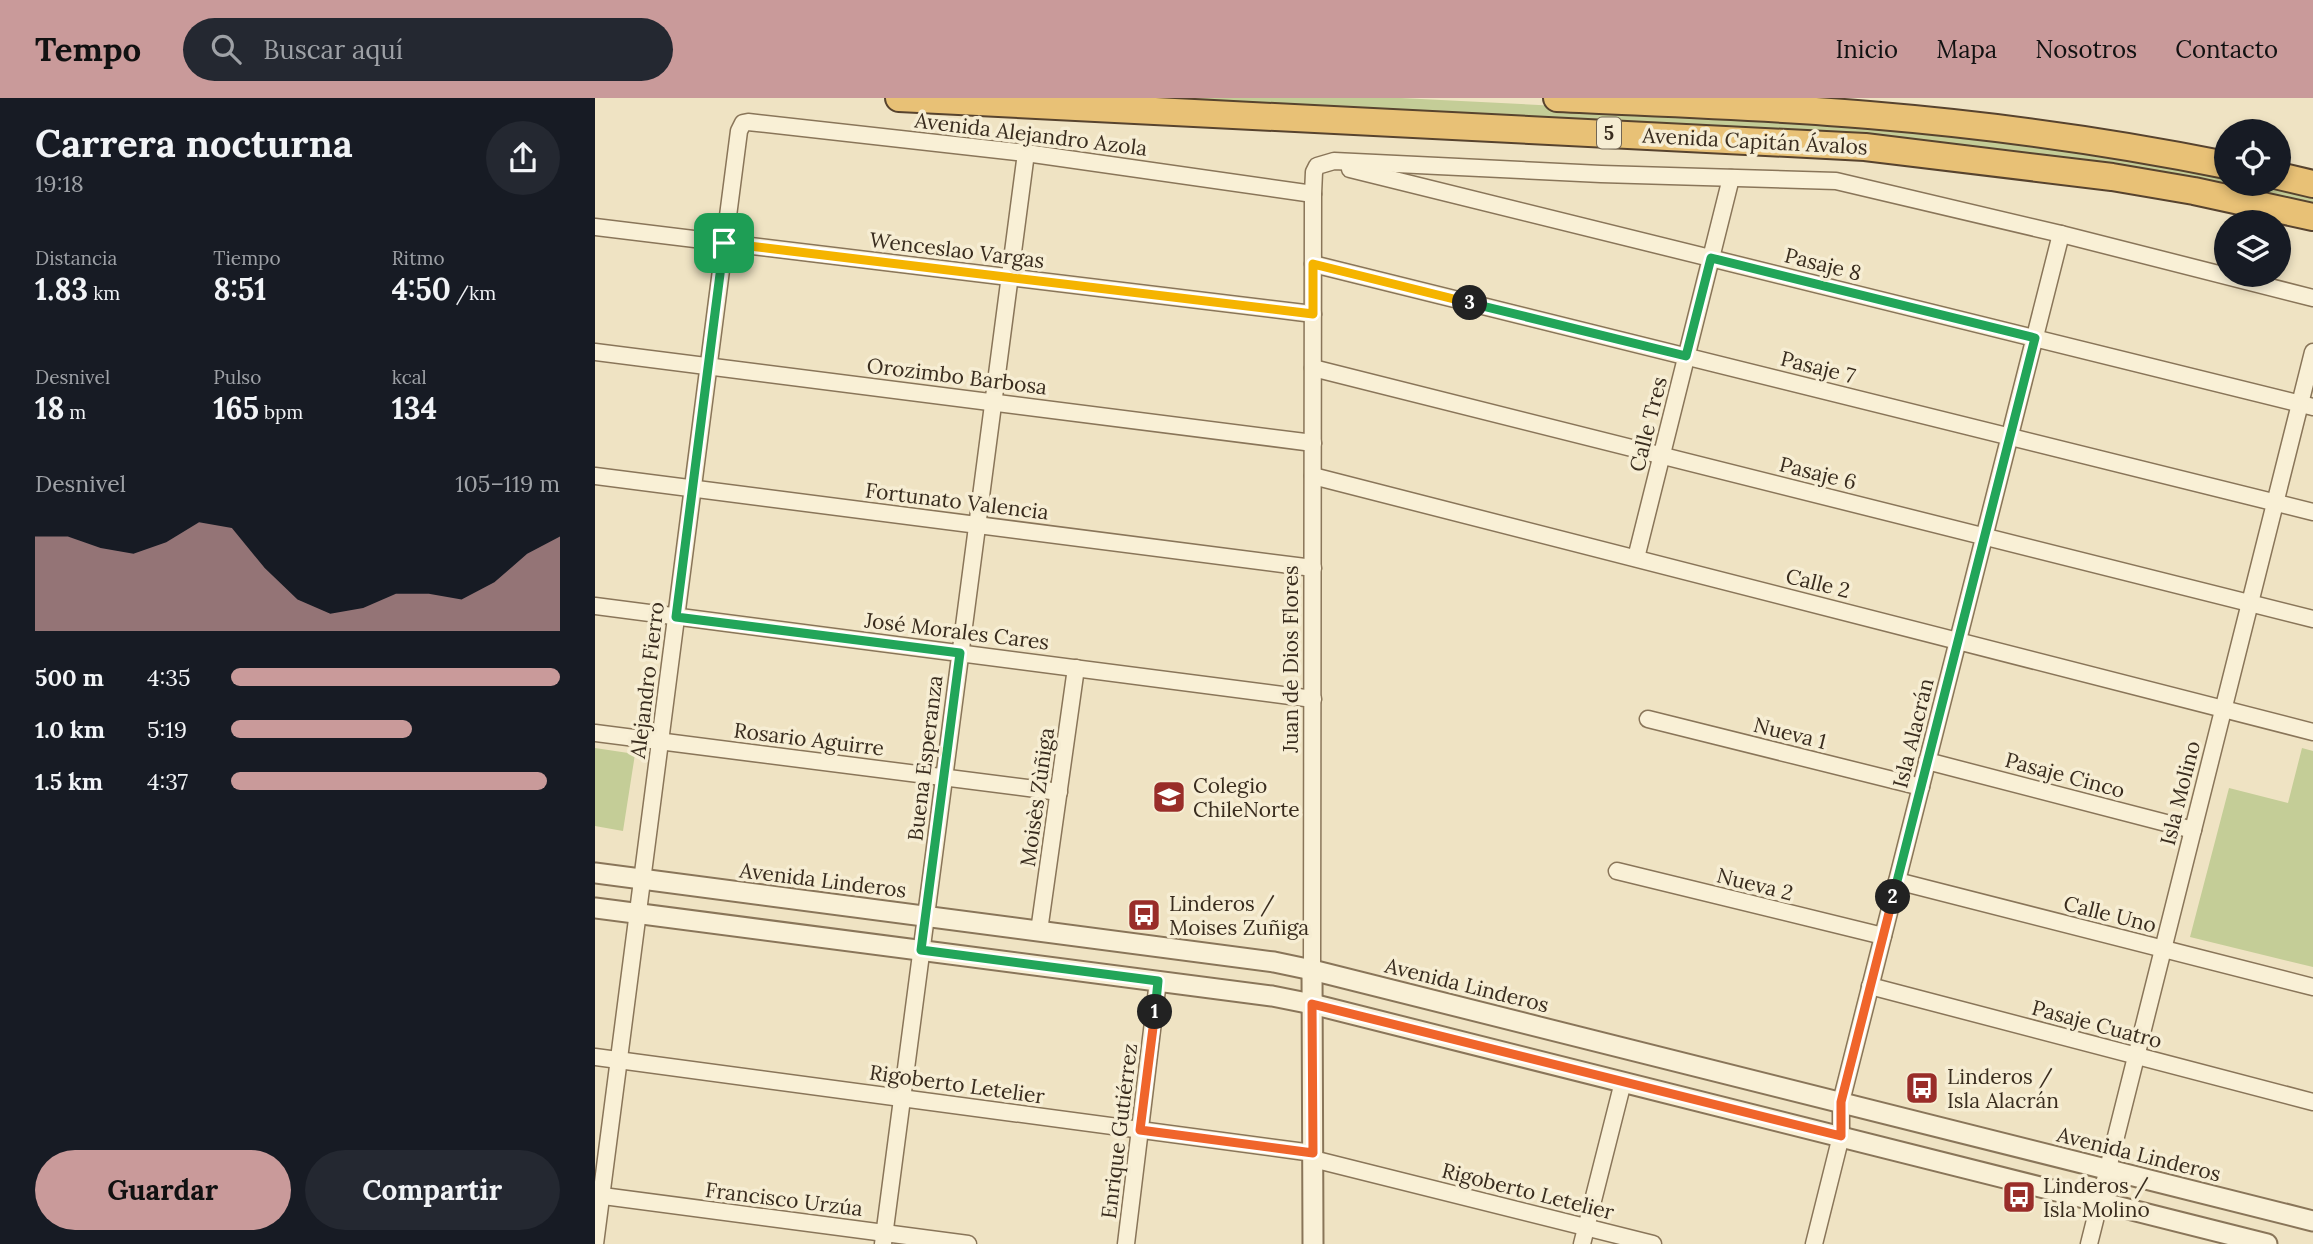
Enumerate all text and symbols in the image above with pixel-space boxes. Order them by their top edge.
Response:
search box [183,18,673,81]
text: Tempo [35,28,141,70]
icon: search [207,30,245,68]
text: Buscar aquí [263,33,403,66]
text: Inicio [1835,34,1898,65]
text: Mapa [1936,34,1997,65]
text: Nosotros [2035,34,2137,65]
text: Contacto [2175,34,2278,65]
street label: Avenida Alejandro Azola [912,106,1149,162]
road number: 5 [1597,118,1621,148]
text: Carrera nocturna [35,119,353,167]
map controls [2214,119,2291,287]
button: locate [2214,119,2291,196]
button: share [486,121,560,195]
street label: Avenida Capitán Ávalos [1641,122,1868,160]
text: 19:18 [35,169,84,198]
button: layers [2214,210,2291,287]
pin [694,213,754,273]
icon: arrive [705,224,743,262]
street label: Wenceslao Vargas [868,226,1046,274]
street label: Pasaje 8 [1782,241,1864,287]
text: Distancia [35,246,117,270]
text: Tiempo [213,246,281,270]
text: Ritmo [392,246,445,270]
text: 1.83 [35,270,88,308]
text: 8:51 [213,270,266,308]
text: 4:50 [392,270,451,308]
text: km [88,281,120,305]
text: /km [451,281,496,305]
pin: 3 [1453,286,1487,320]
text: 3 [1464,290,1475,314]
street label: Pasaje 7 [1778,345,1858,389]
street label: Orozimbo Barbosa [865,352,1049,400]
text: Desnivel [35,365,110,389]
text: Pulso [213,365,261,389]
text: kcal [392,365,427,389]
street label: Calle Tres [1623,374,1673,474]
text: 18 [35,389,64,427]
text: 165 [213,389,259,427]
text: 134 [392,389,437,427]
text: m [64,400,86,424]
text: bpm [259,400,303,424]
street label: Pasaje 6 [1777,450,1859,496]
text: Desnivel [35,469,126,498]
text: 105–119 m [455,469,560,498]
street label: Fortunato Valencia [864,476,1050,526]
street label: Calle 2 [1783,562,1853,604]
street label: Juan de Dios Flores [1277,565,1304,754]
street label: Alejandro Fierro [624,600,670,761]
street label: José Morales Cares [862,606,1051,656]
text: 500 m [35,663,104,692]
text: 4:35 [147,663,191,692]
street label: Buena Esperanza [901,673,949,842]
street label: Isla Alacrán [1886,675,1940,791]
street label: Nueva 1 [1751,711,1829,755]
text: 1.0 km [35,715,105,744]
text: 5:19 [147,715,187,744]
street label: Rosario Aguirre [732,716,886,762]
street label: Moisès Zùñiga [1014,726,1060,868]
street label: Isla Molino [2154,738,2206,848]
street label: Pasaje Cinco [2002,746,2128,804]
text: 1.5 km [35,767,103,796]
text: 4:37 [147,767,188,796]
place label: Colegio ChileNorte [1193,772,1300,823]
school or university icon: Colegio ChileNorte [1150,778,1188,816]
street label: Avenida Linderos [737,856,908,904]
street label: Nueva 2 [1714,861,1796,907]
pin: 2 [1875,880,1911,914]
text: 2 [1887,884,1898,908]
street label: Calle Uno [2061,889,2159,939]
place label: Linderos / Moises Zuñiga [1169,890,1309,941]
bus stop icon: Linderos / Moises Zuñiga [1125,896,1163,934]
street label: Avenida Linderos [1381,951,1552,1018]
street label: Pasaje Cuatro [2029,994,2165,1054]
pin: 1 [1137,995,1173,1030]
text: 1 [1151,999,1158,1023]
street label: Enrique Gutiérrez [1095,1042,1143,1220]
street label: Rigoberto Letelier [868,1058,1046,1110]
place label: Linderos / Isla Alacrán [1947,1063,2059,1114]
bus stop icon: Linderos / Isla Alacrán [1903,1069,1941,1107]
street label: Avenida Linderos [2053,1120,2224,1187]
button: Guardar [35,1150,291,1230]
button: Compartir [305,1150,560,1230]
street label: Rigoberto Letelier [1439,1157,1617,1225]
place label: Linderos / Isla Molino [2043,1172,2150,1223]
street label: Francisco Urzúa [704,1176,864,1222]
bus stop icon: Linderos / Isla Molino [2000,1178,2038,1216]

